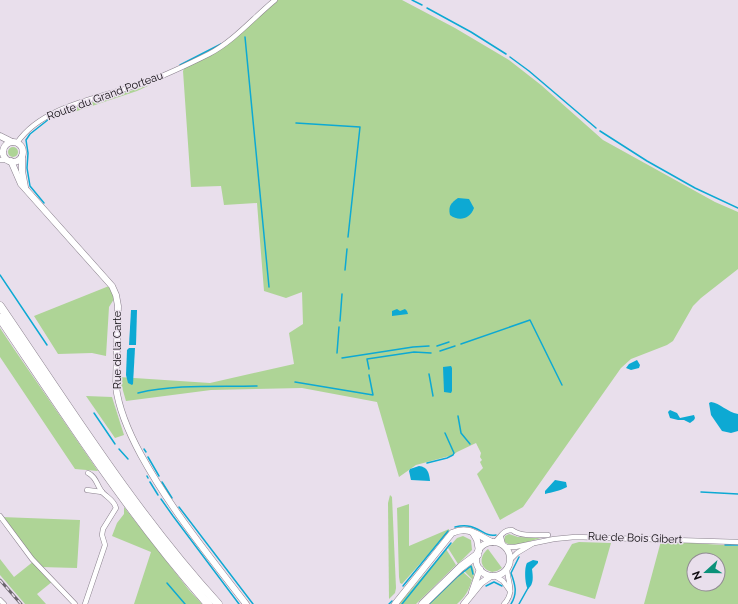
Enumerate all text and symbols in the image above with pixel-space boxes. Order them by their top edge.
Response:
street label: Route du Grand Porteau [45,69,165,123]
street label: Rue de la Carte [111,310,124,389]
street label: Rue de Bois Gibert [588,530,683,546]
north arrow [686,552,726,592]
text: N [690,569,705,582]

